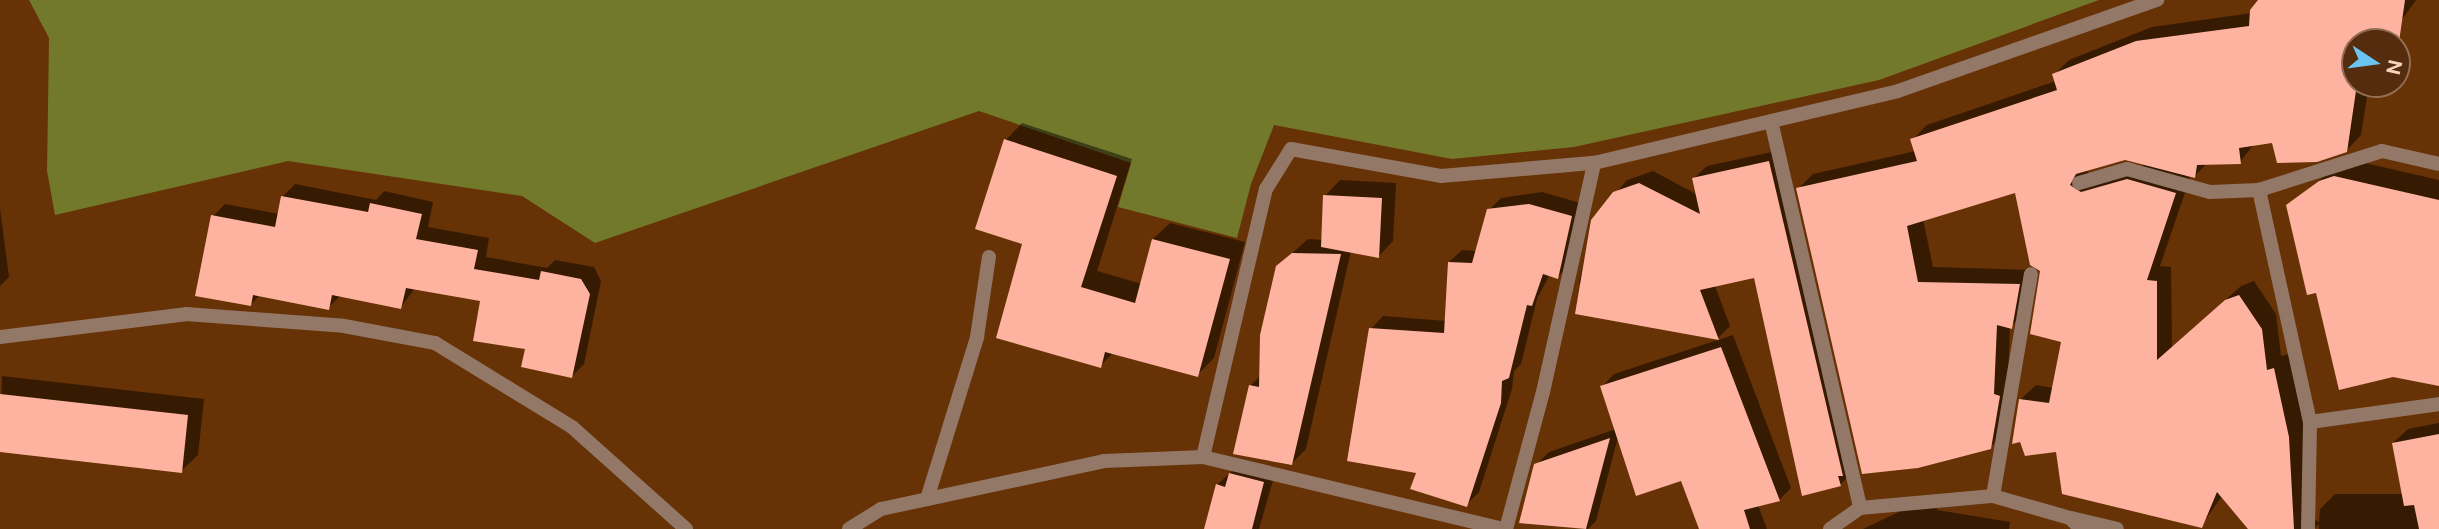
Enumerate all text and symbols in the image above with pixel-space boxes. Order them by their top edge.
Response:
north arrow [2341,28,2411,98]
text: N [2382,58,2407,77]

